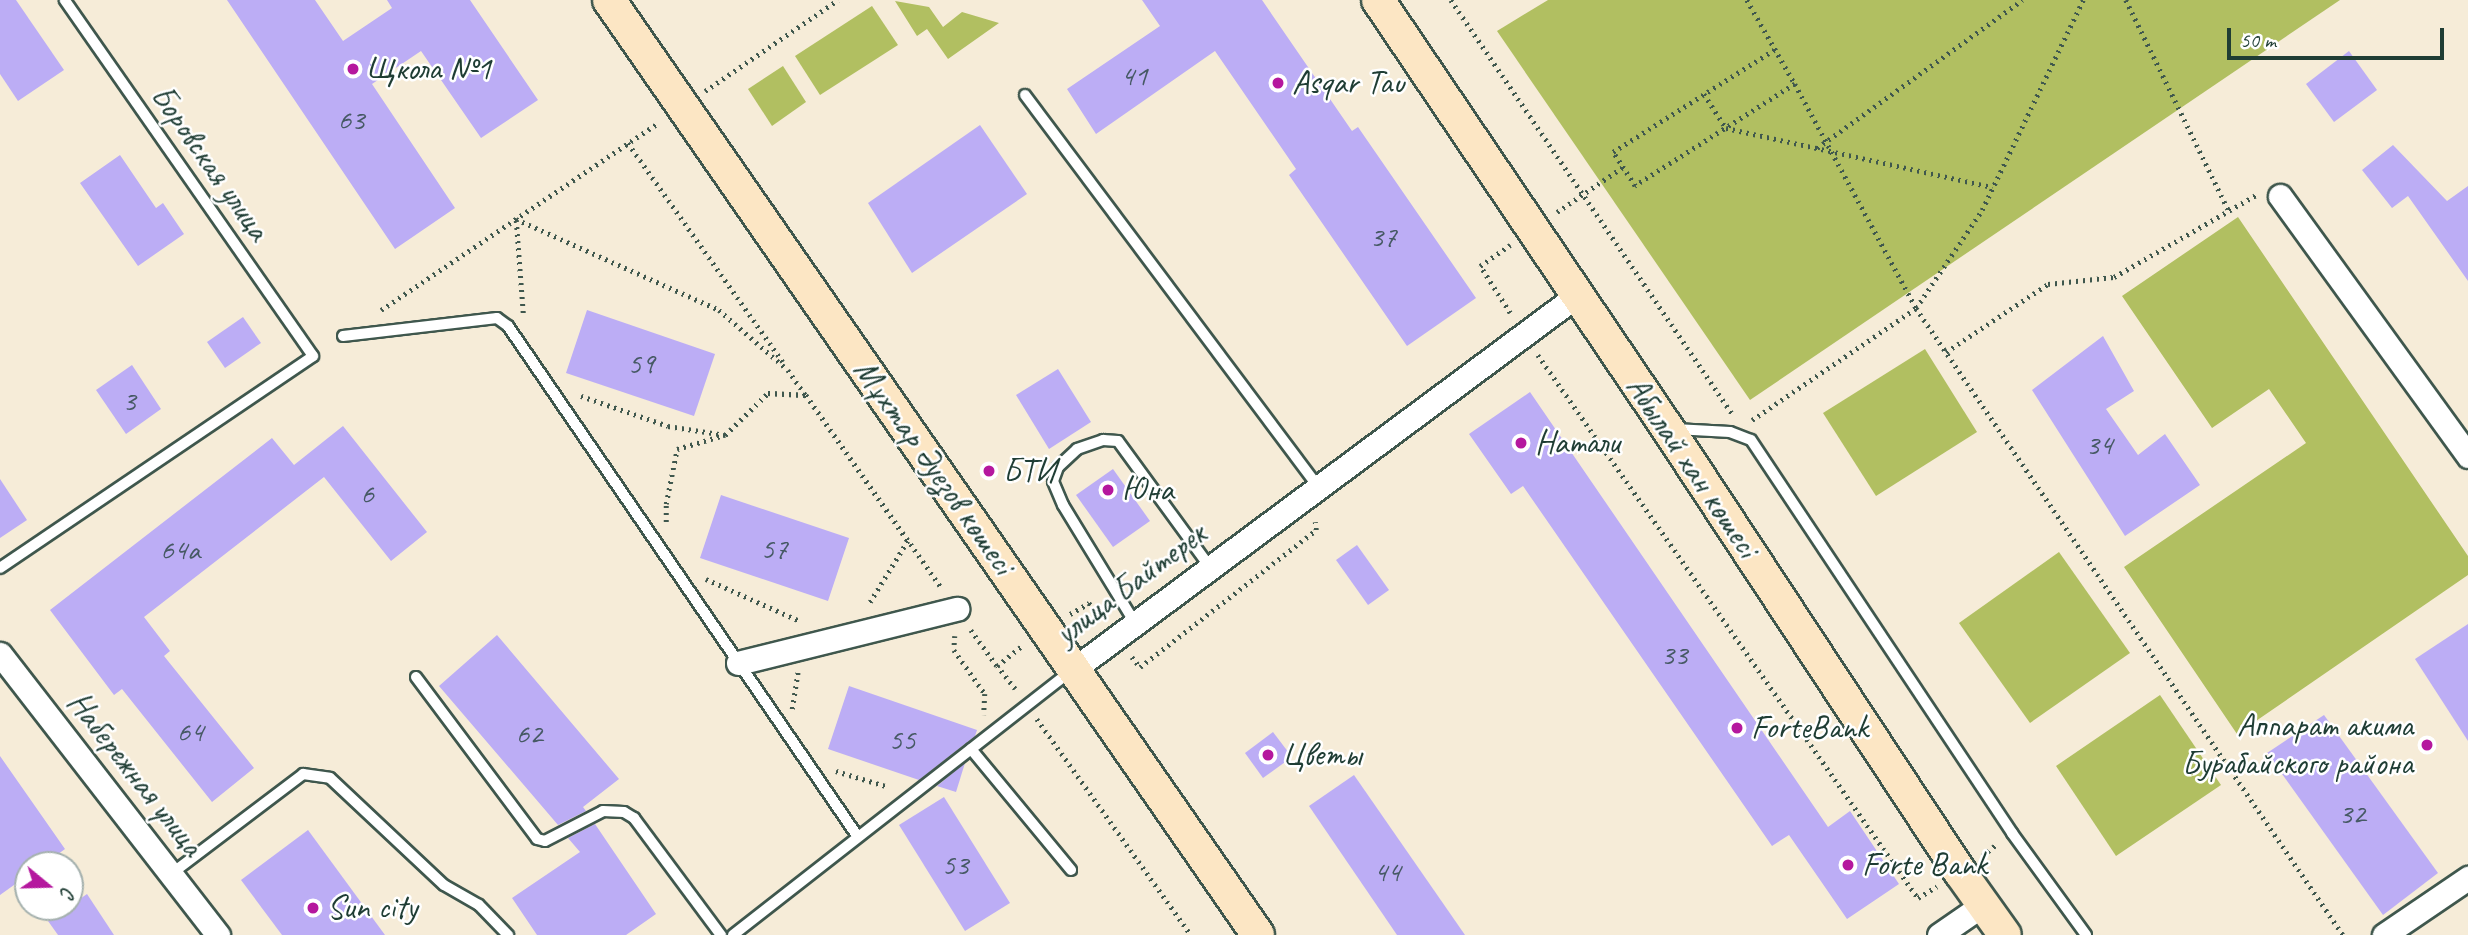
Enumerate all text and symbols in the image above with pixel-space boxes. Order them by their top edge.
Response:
scale bar [2230,14,2447,58]
text: 50 m [2240,27,2276,53]
place label: Щкола №1 [367,49,491,89]
house number: 41 [1121,57,1147,93]
marker: Щкола №1 [345,61,361,77]
place label: Asqar Tau [1292,63,1405,103]
marker: Asqar Tau [1270,75,1286,91]
street label: Боровская улица [141,77,279,249]
house number: 63 [338,101,364,137]
house number: 37 [1370,218,1396,254]
house number: 59 [628,345,654,381]
street label: Мұхтар Әуезов көшесі [845,352,1023,582]
street label: Абылай хан көшесі [1617,369,1767,565]
house number: 3 [122,382,136,418]
place label: Натали [1535,423,1620,463]
house number: 34 [2086,426,2112,462]
marker: Натали [1513,435,1529,451]
place label: БТИ [1003,451,1056,491]
marker: БТИ [981,463,997,479]
place label: Юна [1122,470,1174,510]
house number: 6 [360,475,374,511]
marker: Юна [1100,482,1116,498]
street label: улица Байтерек [1048,514,1214,654]
house number: 57 [761,530,787,566]
house number: 64а [160,531,200,567]
house number: 33 [1661,636,1687,672]
street label: Набережная улица [57,682,213,866]
place label: Аппарат акима Бурабайского района [2181,706,2413,784]
place label: ForteBank [1751,708,1868,748]
house number: 64 [177,713,203,749]
house number: 62 [516,715,542,751]
marker: ForteBank [1729,720,1745,736]
house number: 55 [889,721,915,757]
place label: Цветы [1282,735,1361,775]
marker: Аппарат акима Бурабайского района [2419,737,2435,753]
marker: Цветы [1260,747,1276,763]
house number: 32 [2339,795,2365,831]
place label: Forte Bank [1862,845,1988,885]
house number: 53 [942,846,968,882]
north arrow [14,851,84,921]
house number: 44 [1374,853,1400,889]
marker: Forte Bank [1840,857,1856,873]
text: С [54,884,80,901]
place label: Sun city [327,888,417,928]
marker: Sun city [305,900,321,916]

